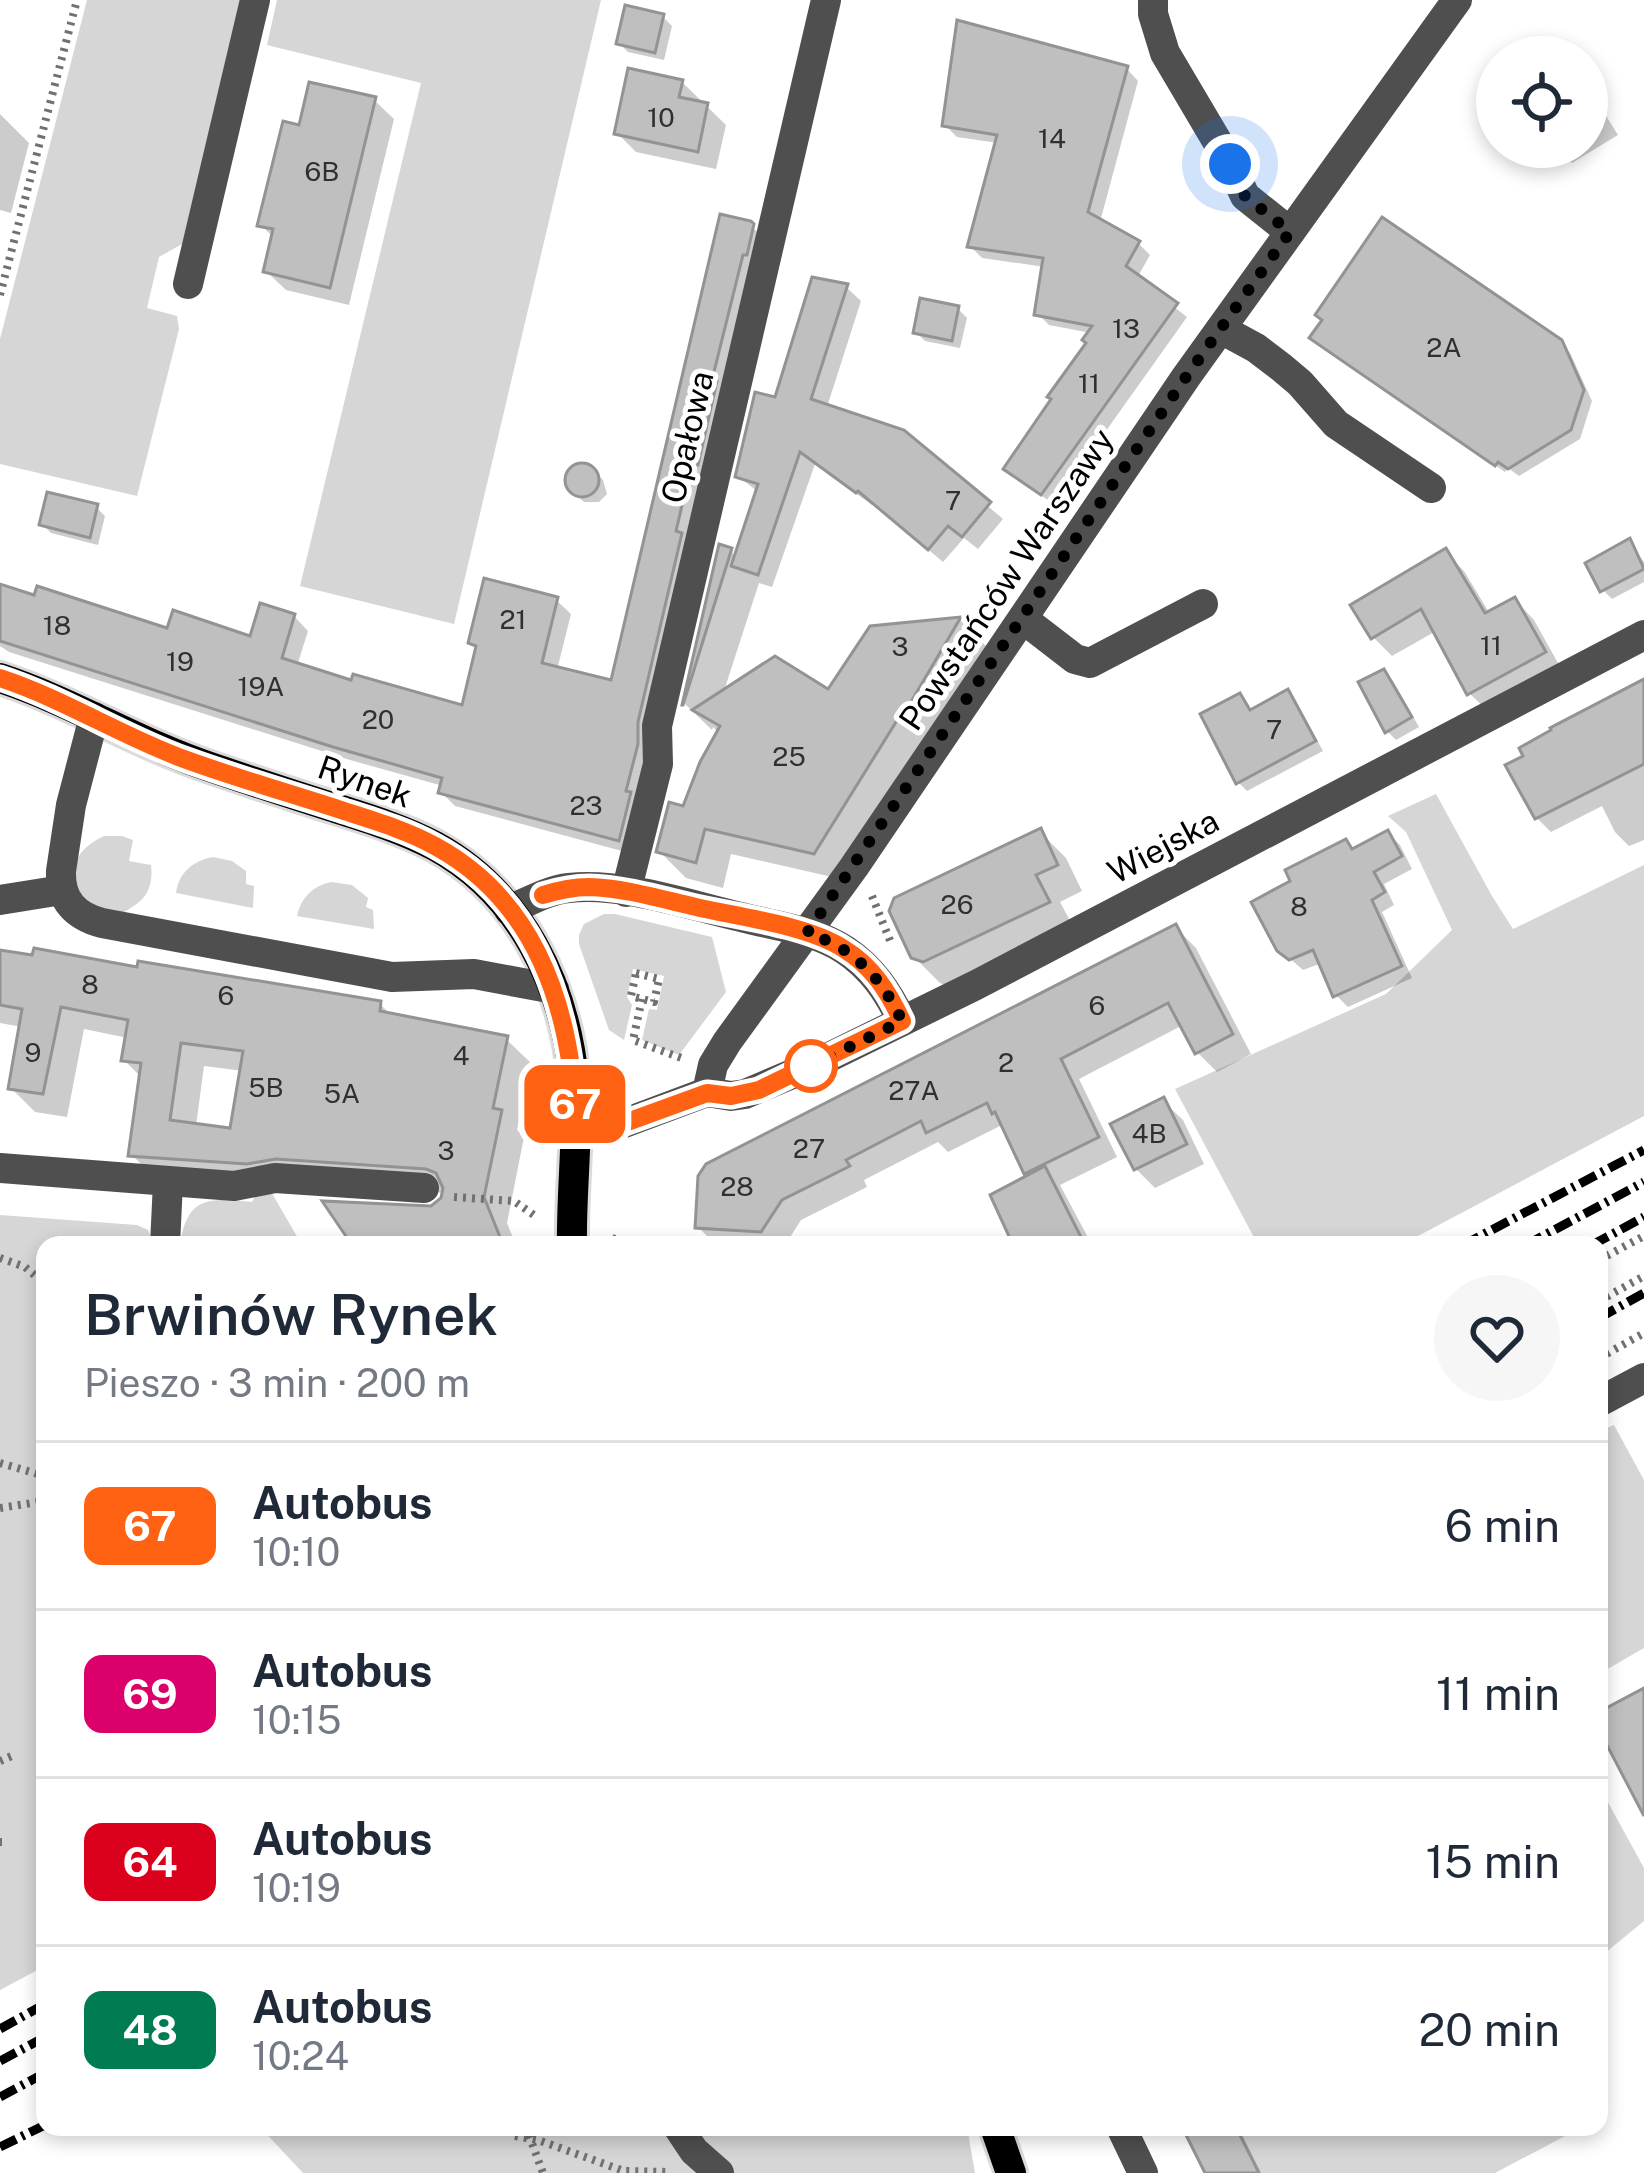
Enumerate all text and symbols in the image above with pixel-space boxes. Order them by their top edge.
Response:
map controls [1476,36,1608,168]
button: locate [1476,36,1608,168]
house number: 10 [647,101,675,133]
house number: 14 [1038,122,1066,154]
your location [1200,134,1260,194]
house number: 6B [305,155,339,187]
house number: 13 [1112,312,1140,344]
house number: 2A [1426,331,1462,363]
street label: Opałowa [653,367,721,507]
house number: 11 [1078,367,1100,399]
street label: Powstańców Warszawy [891,421,1121,737]
house number: 7 [945,484,961,516]
house number: 21 [499,603,527,635]
house number: 18 [43,609,71,641]
house number: 11 [1480,629,1502,661]
house number: 3 [891,630,909,662]
house number: 19 [166,645,194,677]
house number: 19A [237,670,285,702]
house number: 20 [362,703,394,735]
house number: 7 [1266,713,1282,745]
house number: 25 [772,740,806,772]
street label: Rynek [313,747,417,815]
house number: 23 [569,789,603,821]
street label: Wiejska [1101,801,1225,891]
house number: 26 [941,888,973,920]
house number: 8 [1290,890,1308,922]
house number: 8 [81,968,99,1000]
house number: 6 [218,979,234,1011]
house number: 6 [1089,989,1105,1021]
house number: 9 [25,1036,41,1068]
house number: 4 [453,1039,470,1071]
unlabelled marker [786,1041,836,1091]
house number: 2 [998,1046,1014,1078]
line badge: 67 [521,1065,629,1143]
house number: 5B [248,1071,284,1103]
house number: 27A [888,1074,940,1106]
house number: 5A [324,1077,360,1109]
text: 67 [548,1079,602,1128]
house number: 4B [1131,1117,1167,1149]
house number: 27 [793,1132,825,1164]
house number: 3 [437,1134,455,1166]
house number: 28 [720,1170,754,1202]
button: heart [1434,1275,1560,1401]
text: Brwinów Rynek [84,1281,498,1348]
text: Pieszo · 3 min · 200 m [84,1360,470,1406]
text: Autobus [252,1476,433,1529]
text: 6 min [1445,1499,1560,1552]
text: 67 [123,1501,177,1550]
text: 10:10 [252,1529,340,1575]
text: Autobus [252,1644,433,1697]
text: 11 min [1436,1667,1560,1720]
text: 69 [122,1669,178,1718]
text: 10:15 [252,1697,341,1743]
text: Autobus [252,1812,433,1865]
text: 15 min [1426,1835,1560,1888]
text: 64 [122,1837,178,1886]
text: 10:19 [252,1865,341,1911]
text: Autobus [252,1980,433,2033]
text: 20 min [1418,2003,1560,2056]
text: 48 [122,2005,178,2054]
text: 10:24 [252,2033,349,2079]

